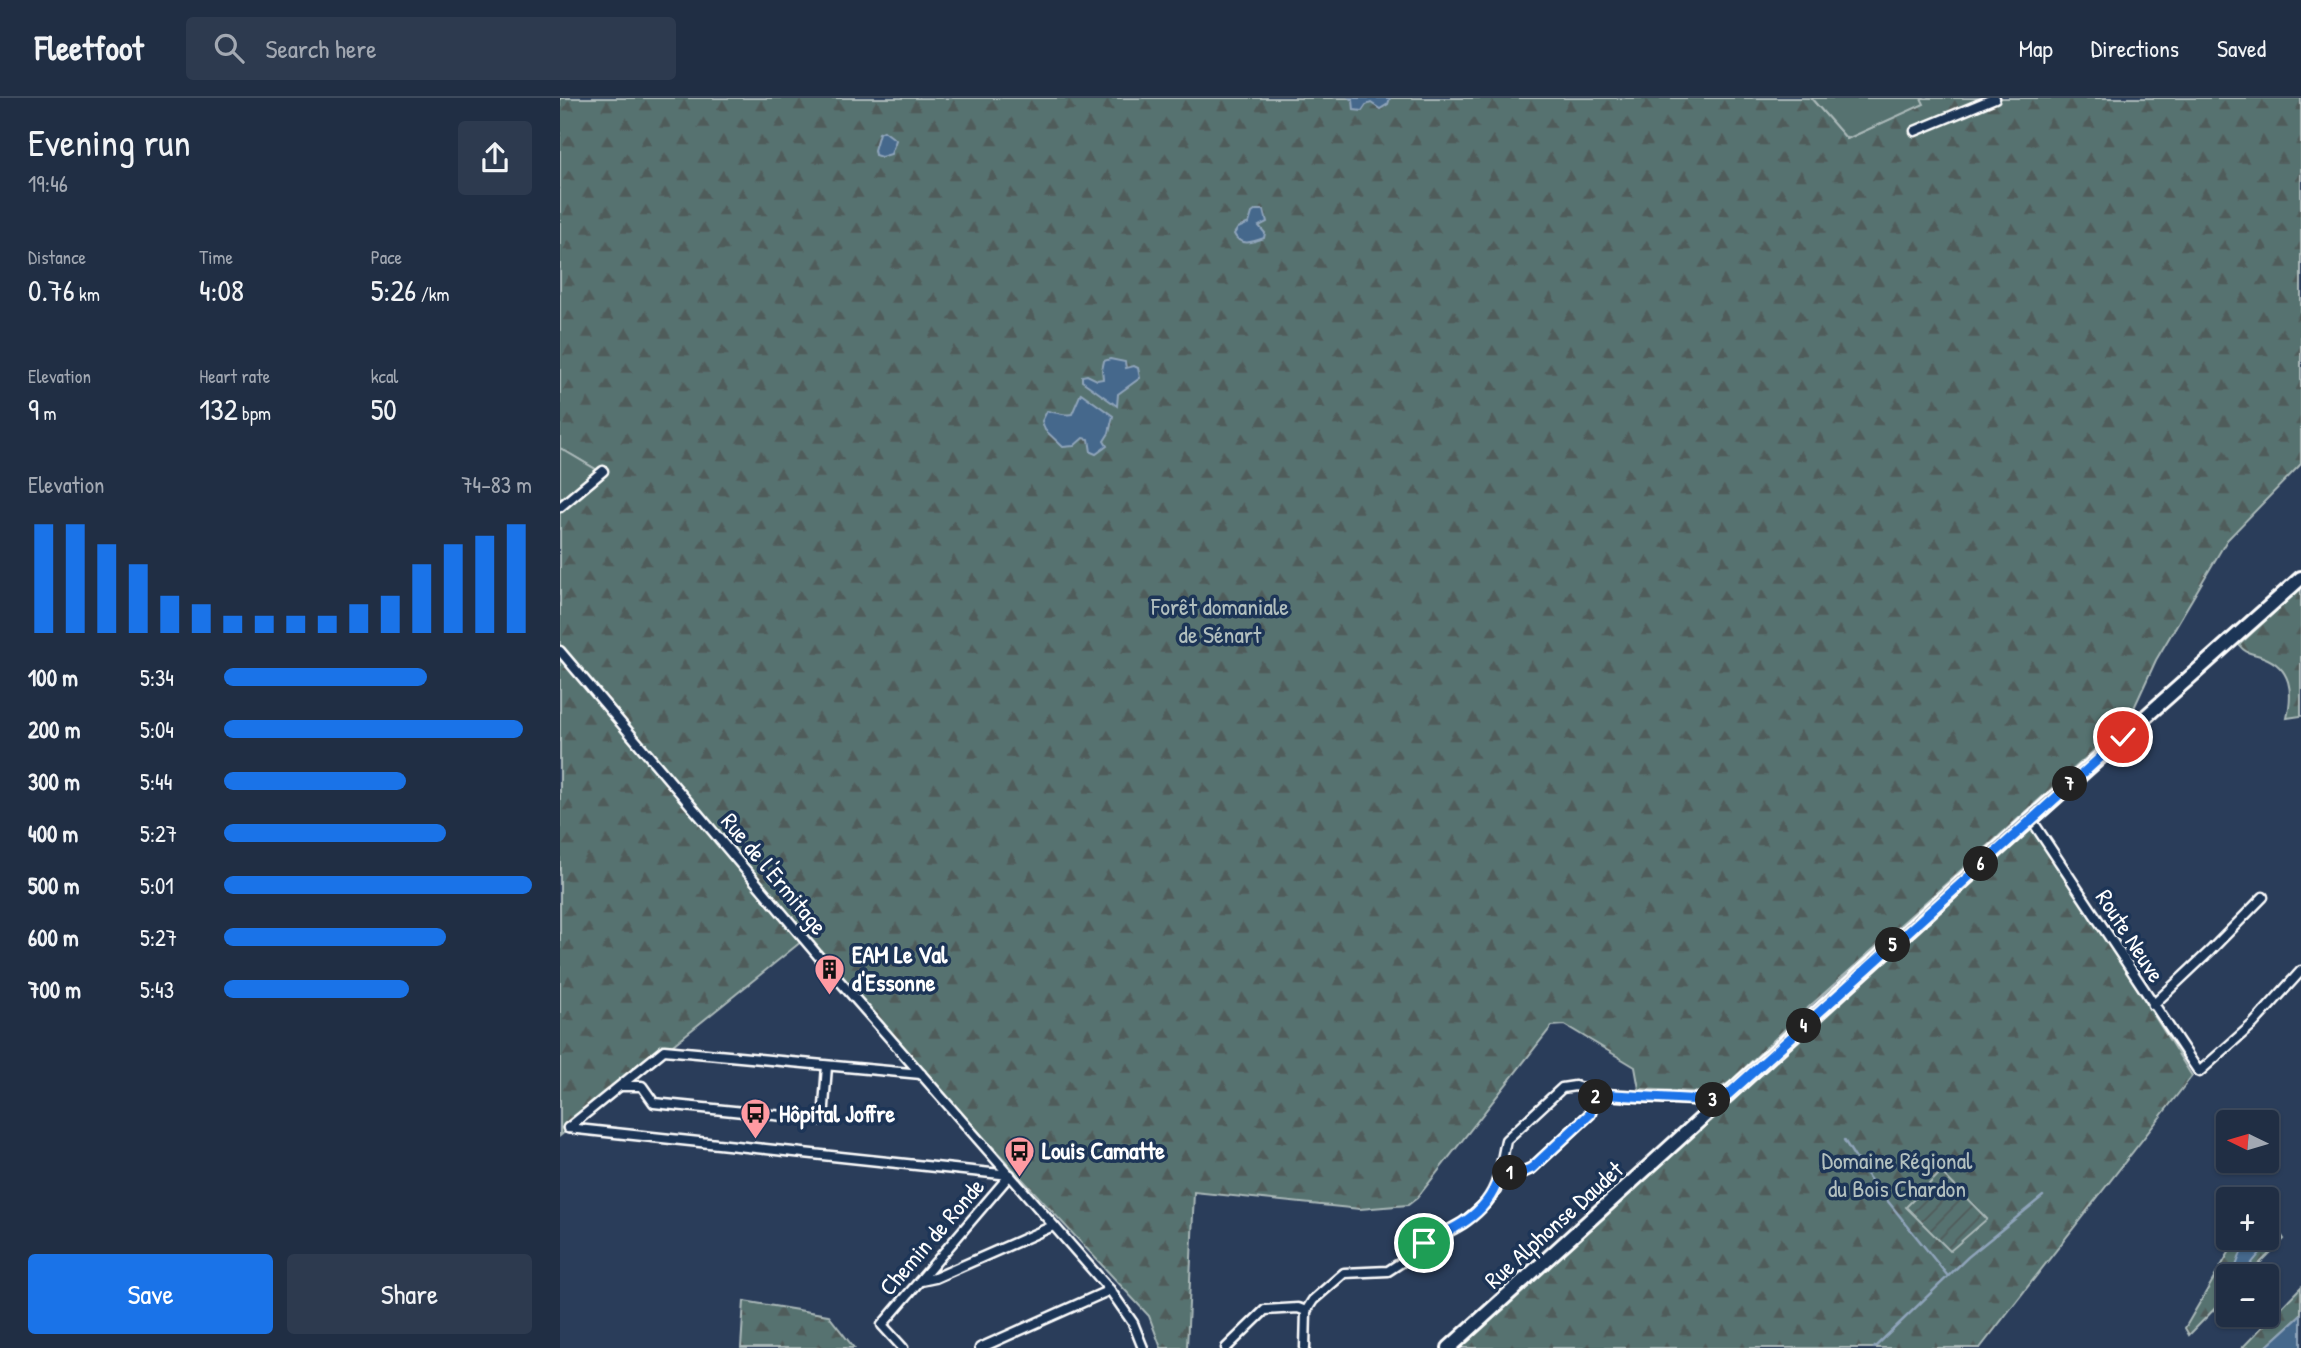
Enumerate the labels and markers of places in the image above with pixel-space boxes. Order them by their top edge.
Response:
pin [2093,707,2153,767]
pin: 7 [2052,766,2088,802]
pin: 6 [1964,846,1998,882]
pin: 5 [1876,928,1910,962]
place label: EAM Le Val d'Essonne [852,938,948,998]
building icon: EAM Le Val d'Essonne [812,952,846,996]
pin: 4 [1786,1009,1822,1044]
pin: 2 [1578,1080,1614,1114]
pin: 3 [1696,1082,1730,1118]
bus stop icon: Hôpital Joffre [739,1097,773,1141]
place label: Hôpital Joffre [779,1097,896,1130]
bus stop icon: Louis Camatte [1002,1134,1036,1178]
place label: Louis Camatte [1042,1134,1165,1166]
pin: 1 [1492,1156,1528,1190]
pin [1394,1213,1454,1273]

